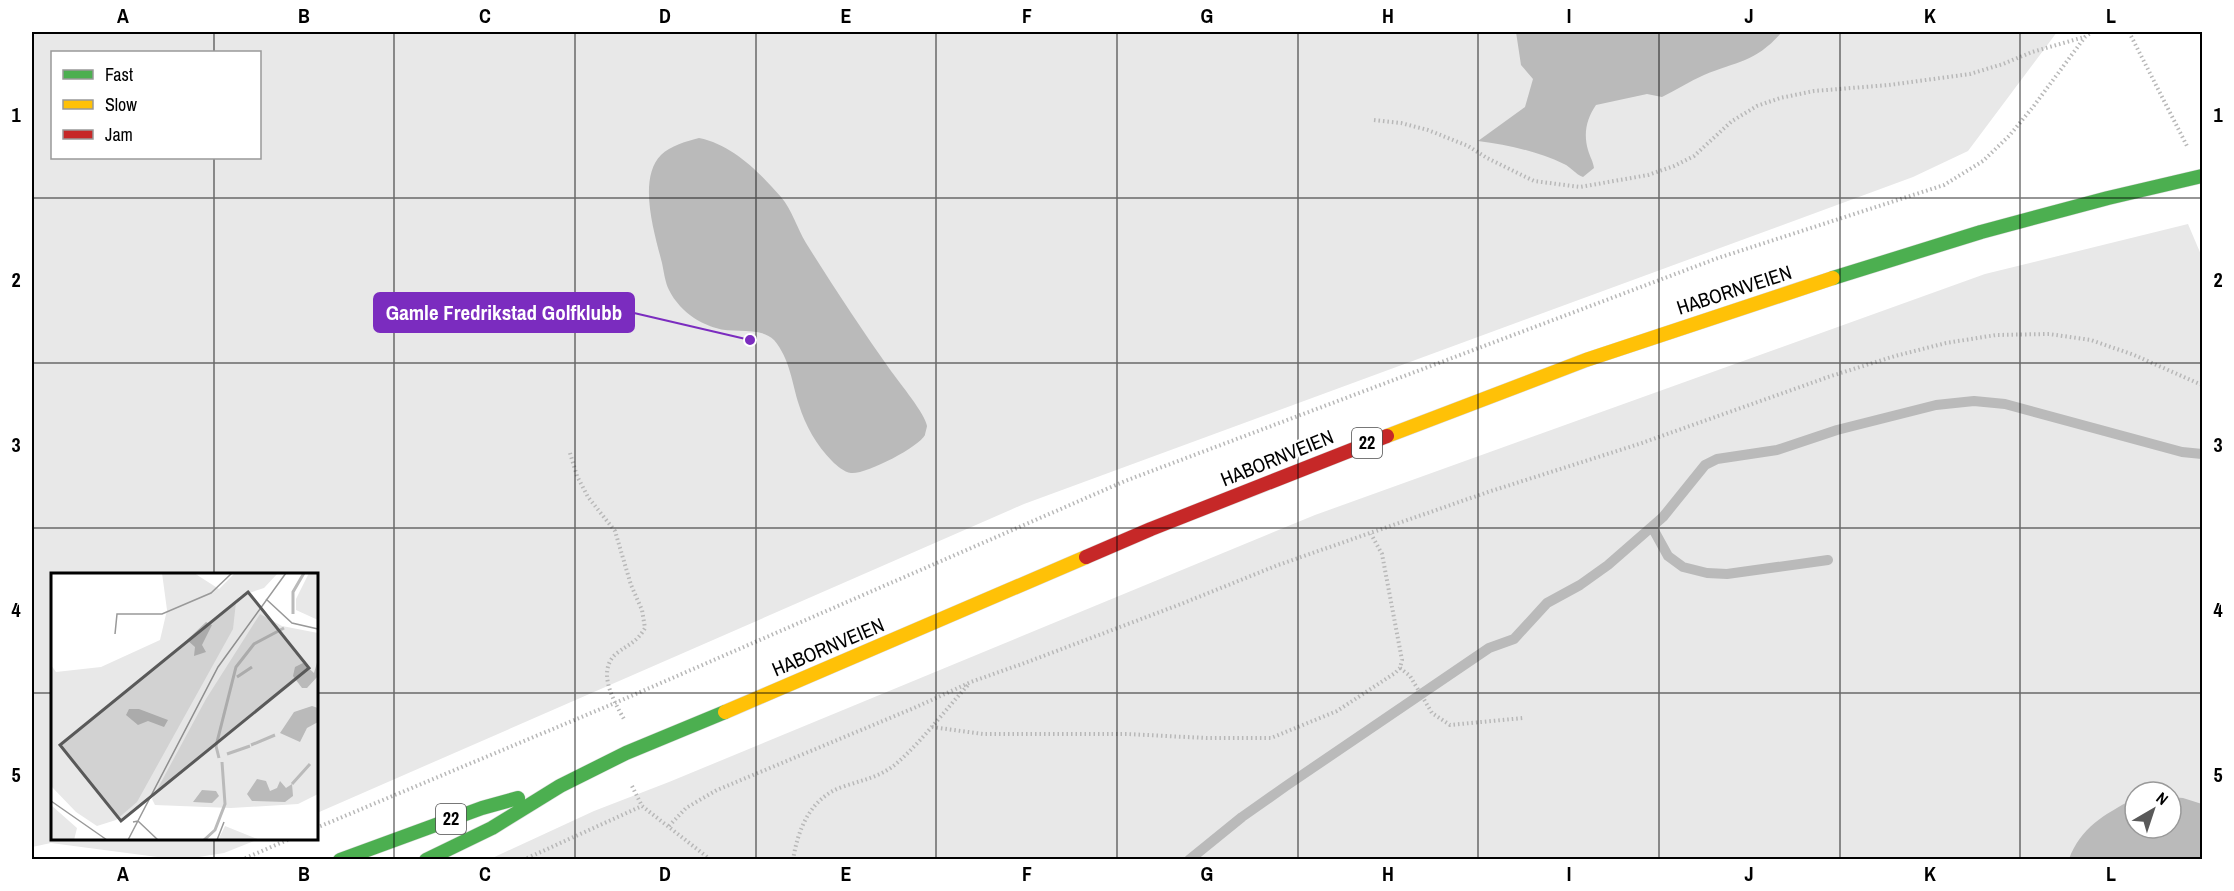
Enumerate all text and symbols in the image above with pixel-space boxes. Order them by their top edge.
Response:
text: A [117,2,129,29]
text: B [298,2,310,29]
text: C [479,2,491,29]
text: D [659,2,671,29]
text: E [841,2,852,29]
text: F [1022,2,1032,29]
text: G [1201,2,1213,29]
text: H [1382,2,1394,29]
text: I [1567,2,1571,29]
text: J [1744,2,1754,29]
text: K [1924,2,1936,29]
text: L [2106,2,2116,29]
legend [51,51,261,159]
text: Fast [105,62,133,87]
text: Slow [105,92,137,117]
text: 1 [11,101,21,128]
text: 1 [2213,101,2223,128]
text: Jam [105,122,133,147]
street label: HABORNVEIEN [1673,258,1795,321]
text: 2 [11,266,21,293]
text: 2 [2213,266,2223,293]
callout: Gamle Fredrikstad Golfklubb [374,293,634,332]
text: Gamle Fredrikstad Golfklubb [386,298,622,327]
street label: HABORNVEIEN [1216,423,1337,492]
road number: 22 [1352,428,1382,458]
text: 3 [11,431,21,458]
text: 3 [2213,431,2223,458]
inset map [51,573,318,840]
text: 4 [11,596,21,623]
text: 4 [2213,596,2223,623]
street label: HABORNVEIEN [768,611,888,682]
text: 5 [11,761,21,788]
text: 5 [2213,761,2223,788]
north arrow [2123,780,2183,840]
text: N [2152,787,2173,810]
road number: 22 [436,804,466,834]
text: A [117,860,129,887]
text: B [298,860,310,887]
text: C [479,860,491,887]
text: D [659,860,671,887]
text: E [841,860,852,887]
text: F [1022,860,1032,887]
text: G [1201,860,1213,887]
text: H [1382,860,1394,887]
text: I [1567,860,1571,887]
text: J [1744,860,1754,887]
text: K [1924,860,1936,887]
text: L [2106,860,2116,887]

